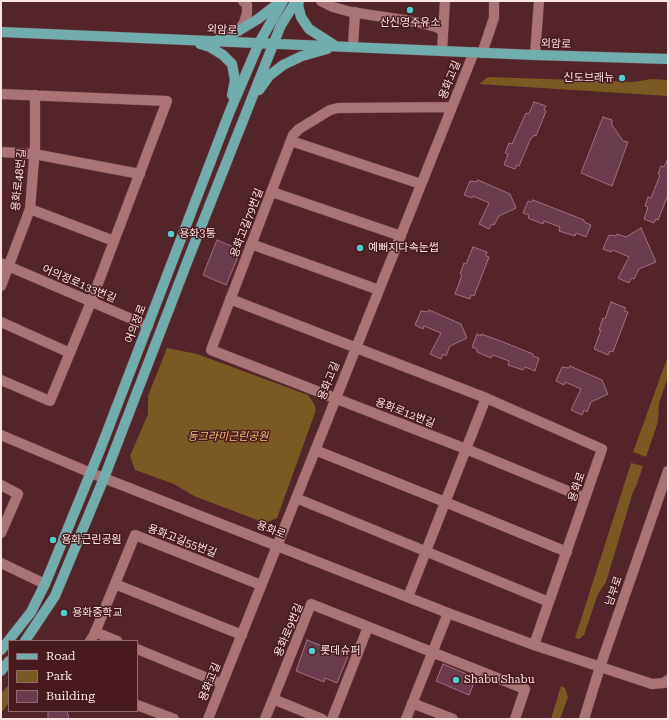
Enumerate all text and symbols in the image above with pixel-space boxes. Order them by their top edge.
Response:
marker: 산신영주유소 [405,5,415,15]
place label: 산신영주유소 [380,16,440,30]
street label: 외암로 [206,23,238,37]
street label: 외암로 [541,37,571,51]
street label: 용화고길 [436,59,464,101]
place label: 신도브래뉴 [563,71,614,85]
marker: 신도브래뉴 [617,73,627,83]
street label: 용화로48번길 [9,148,29,212]
street label: 용화고길79번길 [228,187,266,259]
place label: 용화3통 [179,227,216,241]
marker: 용화3통 [166,229,176,239]
place label: 예뻐지다속눈썹 [368,241,439,255]
marker: 예뻐지다속눈썹 [355,243,365,253]
street label: 어의정로133번길 [40,262,118,306]
street label: 어의정로 [123,303,149,345]
street label: 용화고길 [315,360,343,402]
street label: 용화로12번길 [373,396,437,430]
park label: 동그라미근린공원 [188,430,268,444]
street label: 용화로 [566,470,588,504]
street label: 용화로 [254,518,288,542]
street label: 용화고길55번길 [146,522,218,560]
place label: 용화근린공원 [61,533,122,547]
marker: 용화근린공원 [48,535,58,545]
street label: 남부로 [603,574,625,608]
street label: 용화로9번길 [272,601,306,659]
place label: 용화중학교 [72,606,123,620]
marker: 용화중학교 [59,608,69,618]
legend [8,640,138,712]
place label: 롯데슈퍼 [320,644,360,658]
marker: 롯데슈퍼 [307,646,317,656]
text: Road [46,649,75,663]
street label: 용화고길 [196,661,224,703]
text: Park [46,669,72,683]
place label: Shabu Shabu [464,673,535,687]
marker: Shabu Shabu [451,675,461,685]
text: Building [46,689,95,703]

